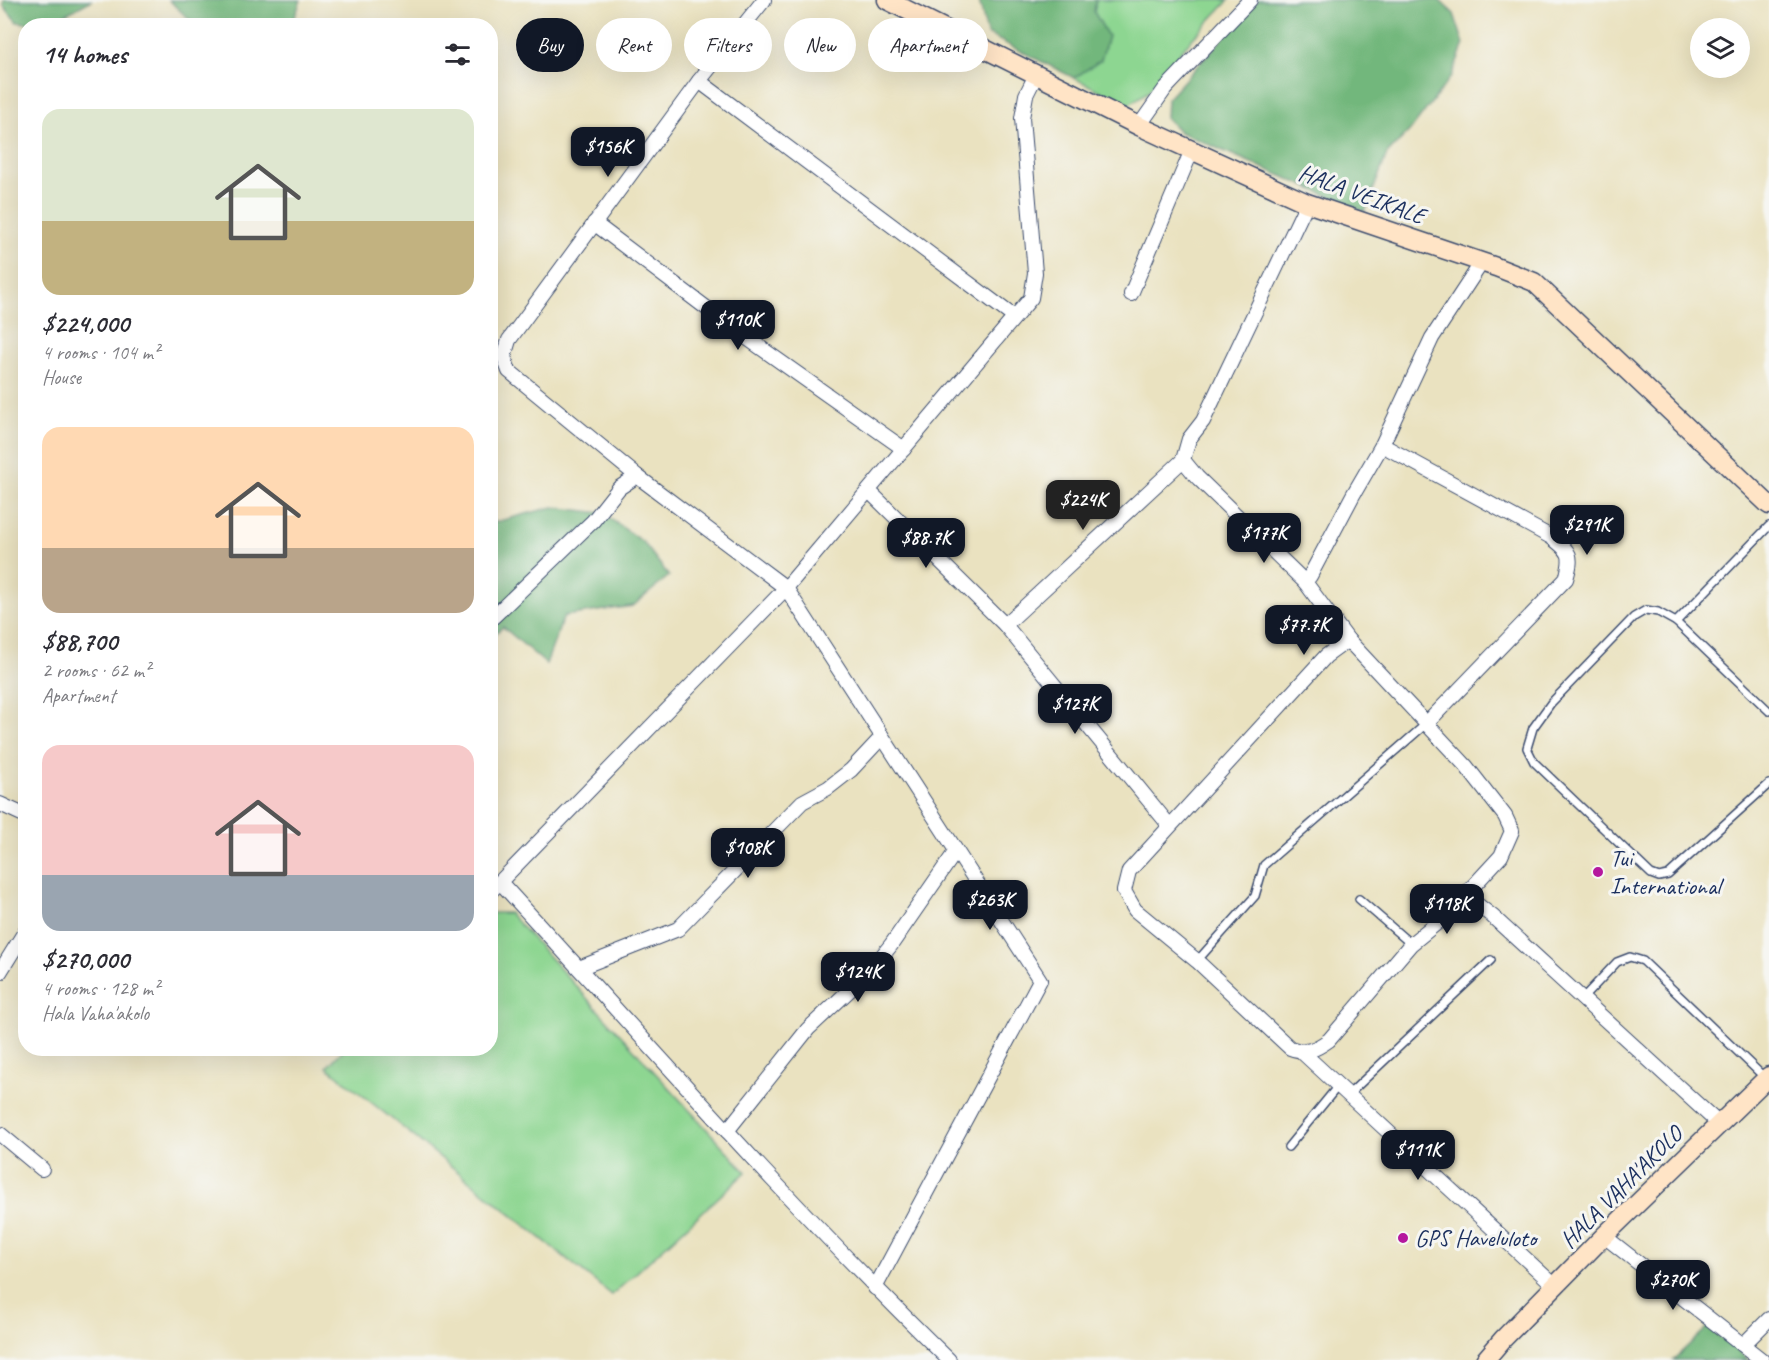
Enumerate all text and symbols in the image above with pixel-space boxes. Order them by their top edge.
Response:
chip: Buy [516,18,584,72]
chip: Rent [596,18,672,72]
chip: Filters [684,18,772,72]
chip: New [784,18,856,72]
chip: Apartment [868,18,988,72]
map controls [1690,18,1750,78]
button: layers [1690,18,1750,78]
text: 14 homes [42,38,127,71]
icon: filters [441,38,474,71]
pin: $156K [566,127,650,178]
text: $156K [585,134,631,159]
icon: home [204,148,312,256]
street label: HALA VEIKALE [1295,157,1432,232]
pin: $110K [696,300,780,351]
text: $224,000 [42,307,129,340]
text: $110K [715,307,761,332]
text: 4 rooms · 104 m² [42,340,159,365]
text: House [42,365,81,390]
icon: home [204,466,312,574]
pin: $224K [1041,480,1125,531]
text: $224K [1060,487,1106,512]
pin: $291K [1545,505,1629,556]
text: $291K [1564,512,1610,537]
pin: $177K [1222,513,1306,564]
pin: $88.7K [877,518,975,569]
text: $177K [1241,520,1287,545]
text: $88.7K [901,525,951,550]
pin: $77.7K [1255,605,1353,656]
text: $77.7K [1279,612,1329,637]
text: $88,700 [42,625,117,658]
text: 2 rooms · 62 m² [42,658,150,683]
text: Apartment [42,683,115,708]
pin: $127K [1033,684,1117,735]
text: $127K [1052,691,1098,716]
icon: home [204,784,312,892]
pin: $108K [706,828,790,879]
text: $108K [725,835,771,860]
place label: Tui International [1610,843,1724,901]
marker: Tui International [1591,865,1605,879]
pin: $263K [948,880,1032,931]
pin: $118K [1405,884,1489,935]
text: $263K [967,887,1013,912]
text: $118K [1424,891,1470,916]
text: $270,000 [42,943,129,976]
pin: $124K [816,952,900,1003]
text: $124K [835,959,881,984]
text: 4 rooms · 128 m² [42,976,159,1001]
text: Hala Vaha'akolo [42,1001,149,1026]
street label: HALA VAHA'AKOLO [1553,1117,1691,1255]
pin: $111K [1376,1130,1460,1181]
text: $111K [1395,1137,1441,1162]
place label: GPS Haveluloto [1415,1223,1539,1253]
marker: GPS Haveluloto [1396,1231,1410,1245]
pin: $270K [1631,1260,1715,1311]
text: $270K [1650,1267,1696,1292]

